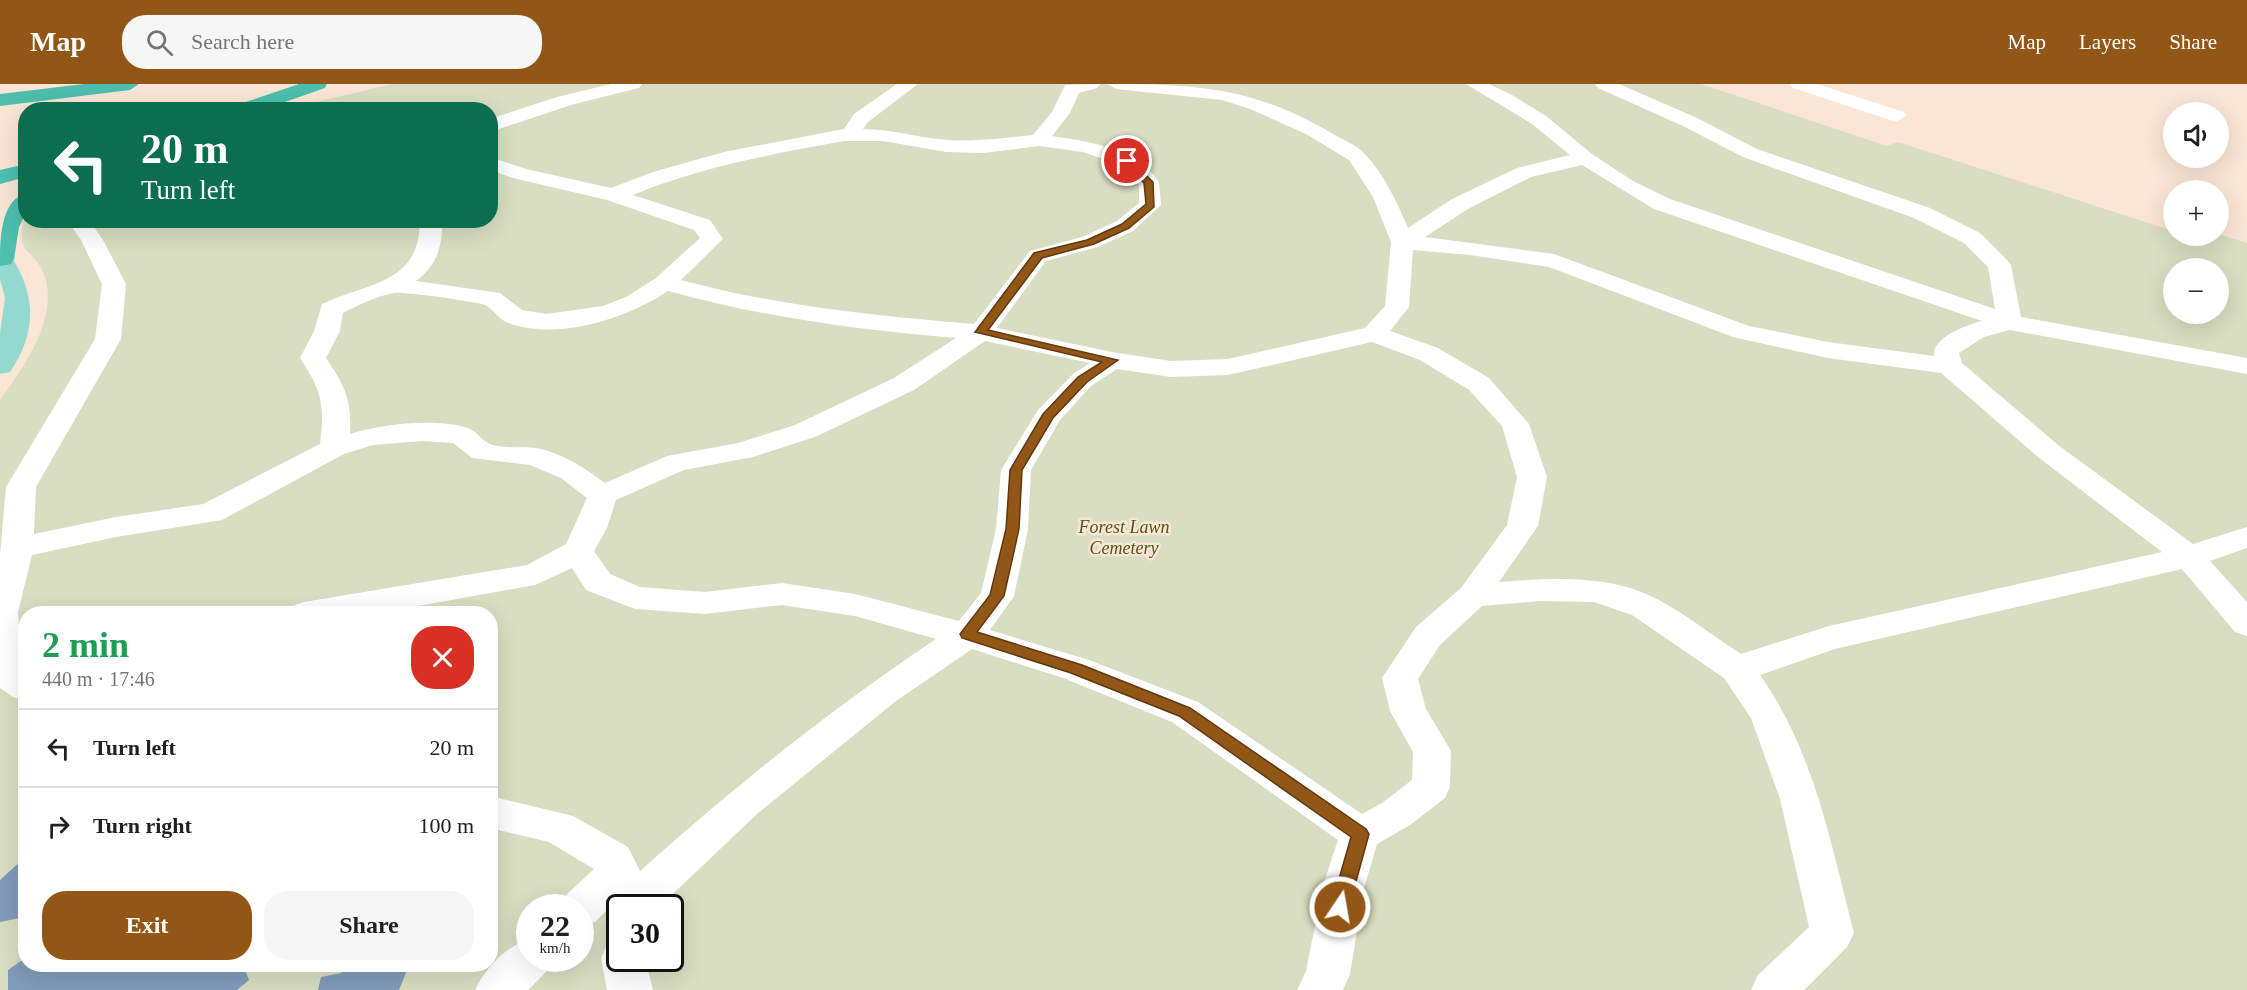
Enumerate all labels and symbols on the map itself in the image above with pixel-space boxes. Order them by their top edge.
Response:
pin [1101,135,1152,186]
park label: Forest Lawn Cemetery [1078,517,1169,558]
position arrow [1308,875,1372,939]
speed limit sign: 30 [606,894,684,972]

